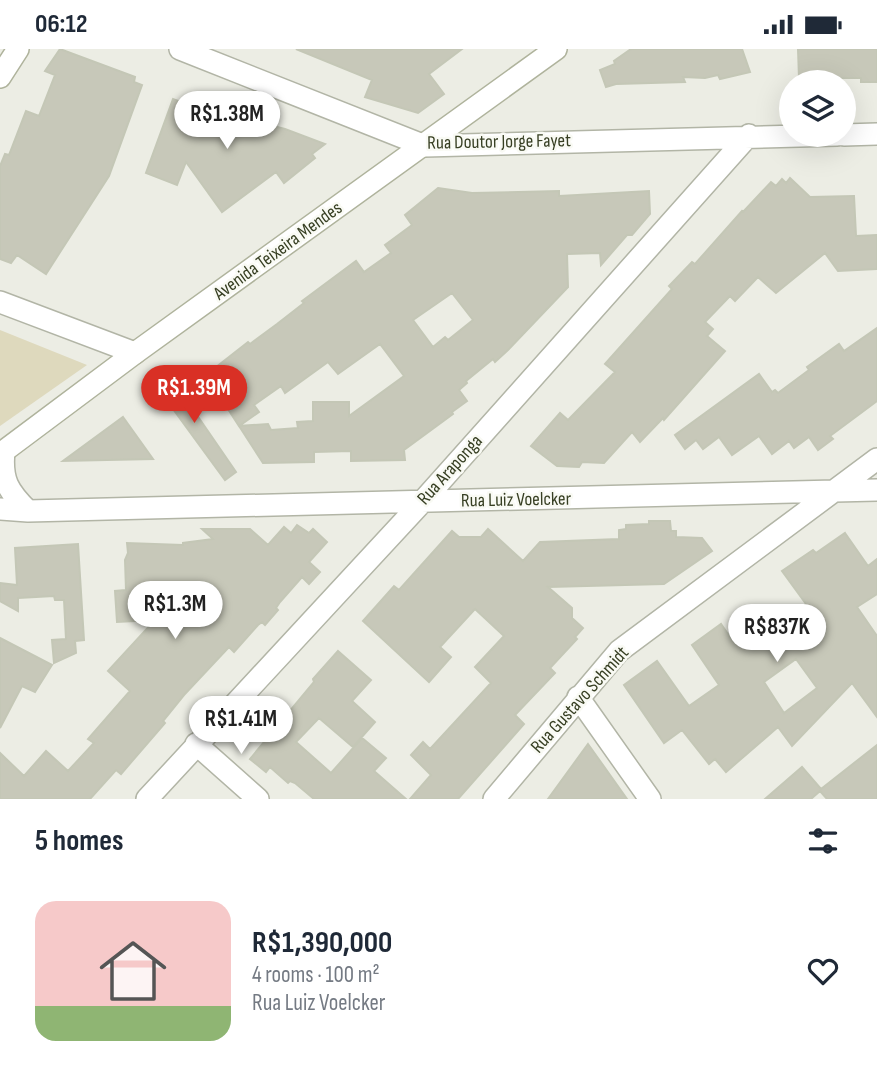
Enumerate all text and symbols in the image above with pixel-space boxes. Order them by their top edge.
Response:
text: 06:12 [35,9,87,40]
map controls [779,70,856,147]
button: layers [779,70,856,147]
pin: R$1.38M [162,91,292,151]
text: R$1.38M [190,100,264,128]
street label: Rua Doutor Jorge Fayet [427,129,571,155]
street label: Avenida Teixeira Mendes [208,197,347,306]
pin: R$1.39M [129,365,259,425]
text: R$1.39M [157,374,231,402]
street label: Rua Araponga [412,430,488,510]
street label: Rua Luiz Voelcker [461,488,572,512]
pin: R$1.3M [118,581,232,641]
text: R$1.3M [144,590,206,618]
pin: R$837K [720,605,834,664]
text: R$837K [744,613,810,641]
street label: Rua Gustavo Schmidt [526,642,634,758]
pin: R$1.41M [176,697,306,756]
text: R$1.41M [205,705,277,733]
icon: filters [804,822,842,860]
text: 5 homes [35,823,124,859]
text: R$1,390,000 [252,925,392,961]
icon: home [91,929,175,1013]
icon: heart [804,952,842,990]
text: 4 rooms · 100 m² [252,961,380,989]
text: Rua Luiz Voelcker [252,989,385,1017]

